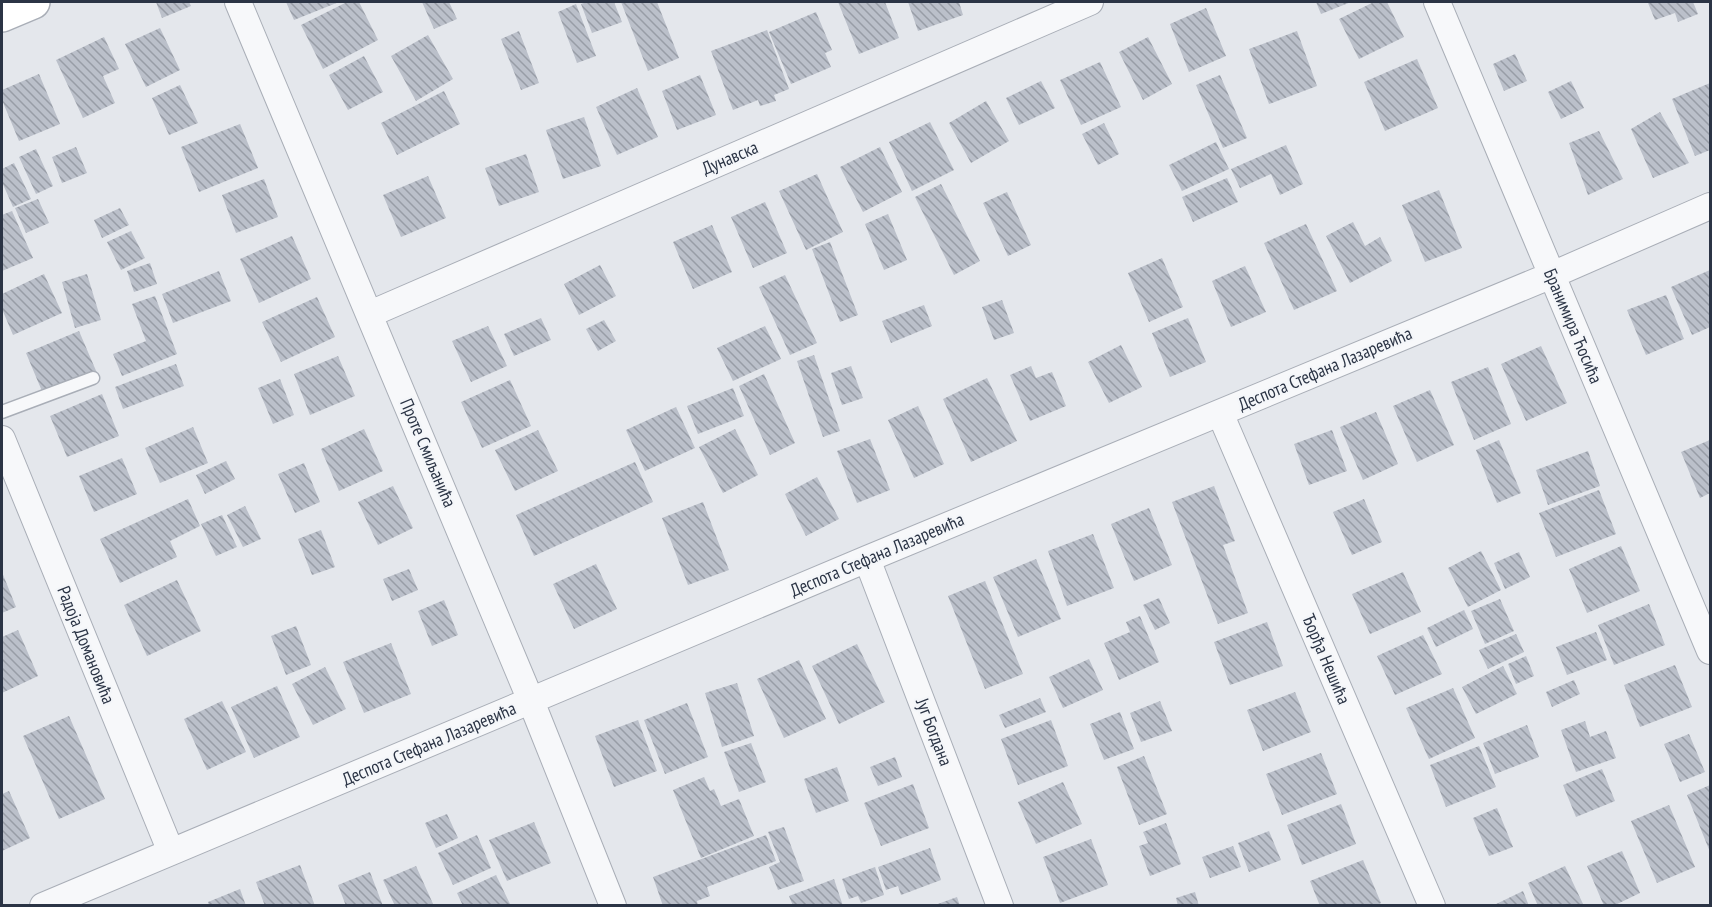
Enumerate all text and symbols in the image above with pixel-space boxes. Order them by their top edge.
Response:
street label: Дунавска [698,135,761,180]
street label: Бранимира Ћосића [1539,265,1608,387]
street label: Деспота Стефана Лазаревића [1234,321,1415,416]
street label: Проте Смиљанића [395,395,462,511]
street label: Деспота Стефана Лазаревића [786,507,967,602]
street label: Радоја Домановића [52,583,121,707]
street label: Ђорђа Нешића [1297,610,1356,707]
street label: Југ Богдана [911,694,958,769]
street label: Деспота Стефана Лазаревића [338,696,519,791]

